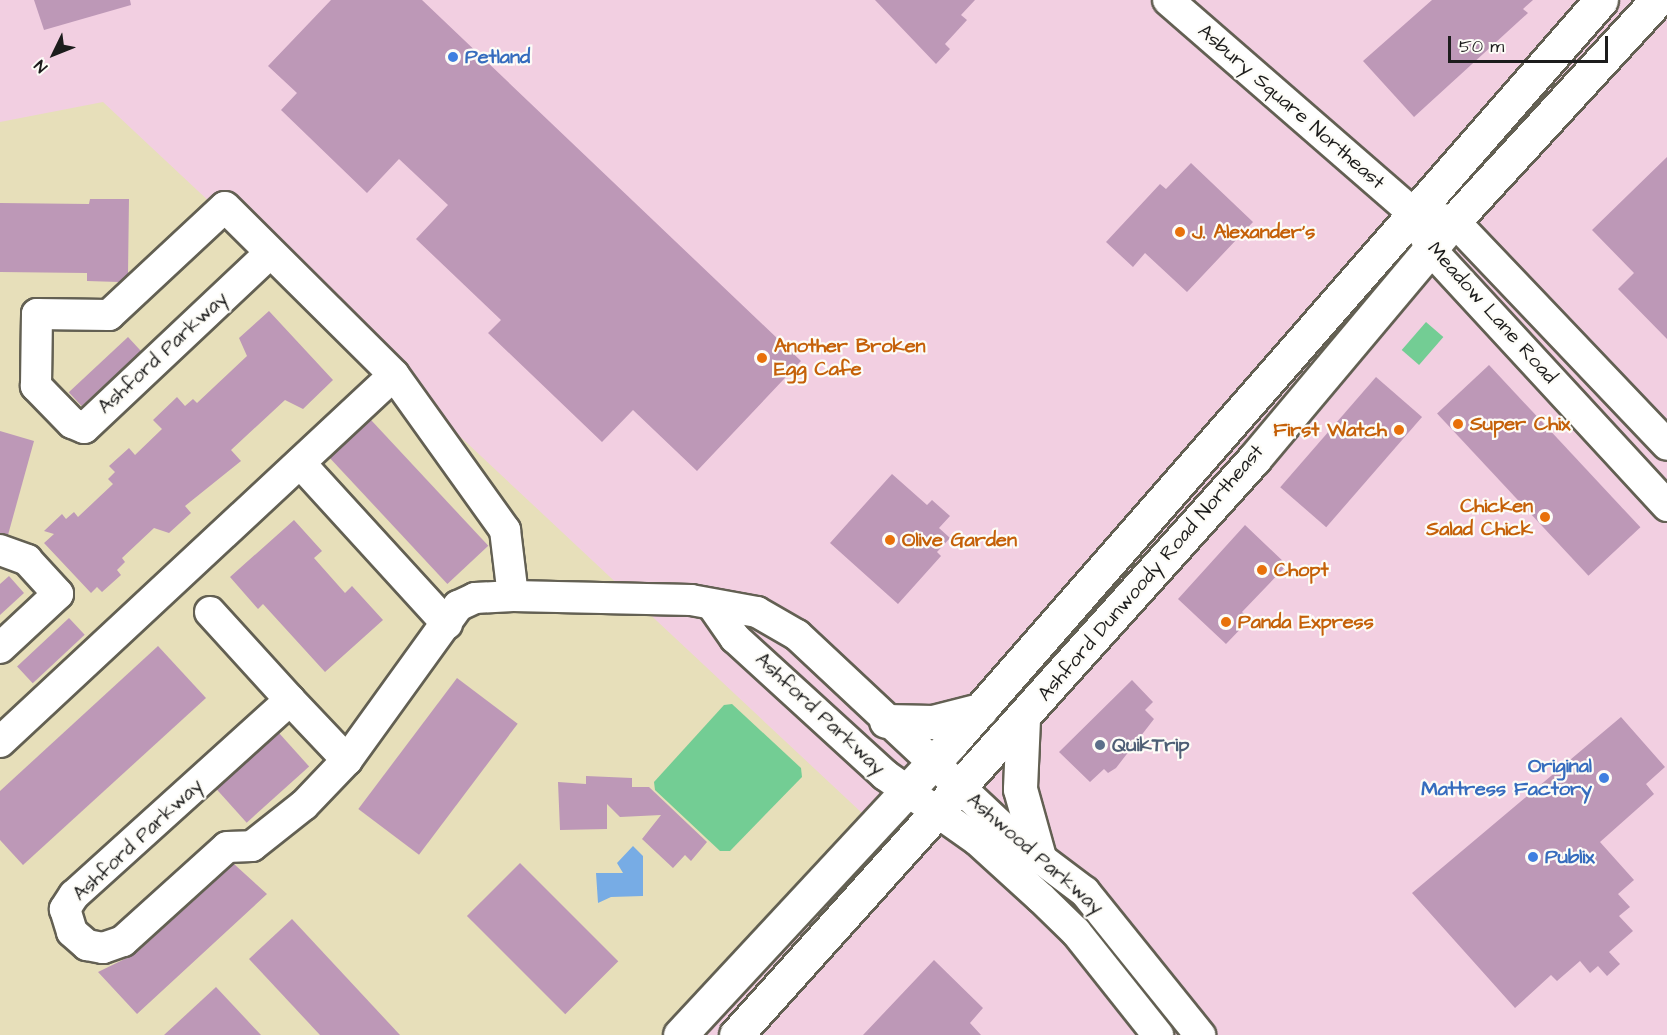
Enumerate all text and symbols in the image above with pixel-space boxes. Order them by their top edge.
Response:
street label: Asbury Square Northeast [1193,19,1389,195]
north arrow [24,24,84,84]
scale bar [1451,24,1612,62]
text: 50 m [1459,34,1504,59]
place label: Petland [465,45,530,69]
marker: Petland [446,50,460,64]
text: N [29,55,52,77]
place label: J. Alexander's [1192,220,1315,244]
marker: J. Alexander's [1173,225,1187,239]
street label: Meadow Lane Road [1422,237,1562,389]
street label: Ashford Parkway [93,287,233,419]
place label: Another Broken Egg Cafe [774,334,926,381]
marker: Another Broken Egg Cafe [755,351,769,365]
place label: Super Chix [1470,412,1571,436]
marker: Super Chix [1451,417,1465,431]
place label: First Watch [1273,418,1387,442]
marker: First Watch [1392,423,1406,437]
street label: Ashford Dunwoody Road Northeast [1033,440,1269,706]
place label: Chicken Salad Chick [1426,494,1533,541]
marker: Chicken Salad Chick [1538,510,1552,524]
place label: Olive Garden [902,528,1017,552]
marker: Olive Garden [883,533,897,547]
place label: Chopt [1274,558,1329,582]
marker: Chopt [1255,563,1269,577]
place label: Panda Express [1238,610,1374,634]
marker: Panda Express [1219,615,1233,629]
street label: Ashford Parkway [750,648,890,780]
place label: QuikTrip [1112,733,1189,757]
marker: QuikTrip [1093,738,1107,752]
place label: Original Mattress Factory [1421,754,1592,801]
marker: Original Mattress Factory [1597,771,1611,785]
street label: Ashford Parkway [68,774,208,906]
street label: Ashwood Parkway [962,788,1108,920]
place label: Publix [1545,845,1595,869]
marker: Publix [1526,850,1540,864]

